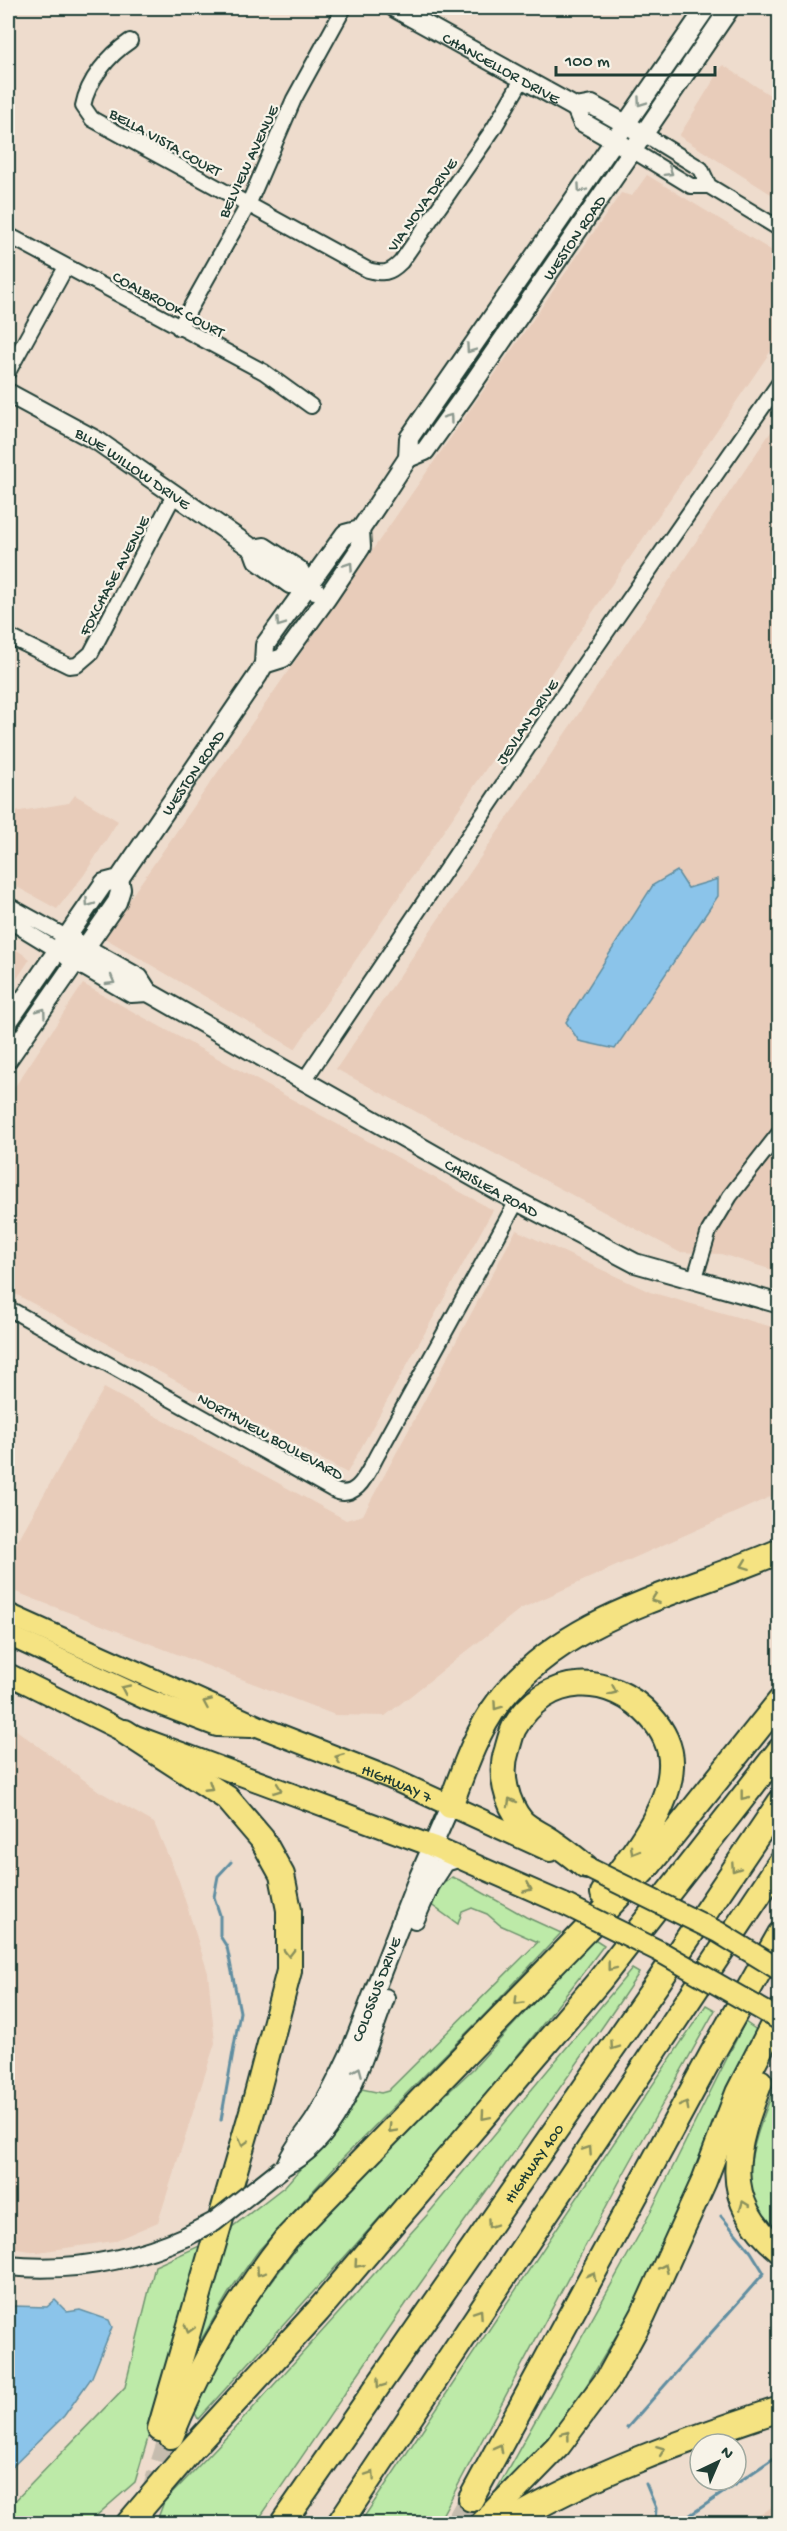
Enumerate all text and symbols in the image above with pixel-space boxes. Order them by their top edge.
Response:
street label: CHANCELLOR DRIVE [438,30,563,111]
scale bar [556,39,715,77]
text: 100 m [564,52,610,73]
one-way arrow [637,95,648,106]
street label: BELVIEW AVENUE [215,102,285,223]
street label: BELLA VISTA COURT [104,105,224,183]
street label: VIA NOVA DRIVE [384,155,464,257]
one-way arrow [663,165,673,177]
one-way arrow [577,182,588,193]
street label: WESTON ROAD [540,192,612,285]
street label: COALBROOK COURT [108,269,227,344]
one-way arrow [466,343,477,354]
one-way arrow [441,414,452,425]
street label: BLUE WILLOW DRIVE [70,425,194,516]
street label: FOXCHASE AVENUE [76,513,156,641]
one-way arrow [341,561,352,572]
one-way arrow [276,616,287,627]
street label: JEVLAN DRIVE [494,676,565,769]
street label: WESTON ROAD [159,727,231,820]
one-way arrow [85,897,96,908]
one-way arrow [105,974,115,986]
one-way arrow [34,1007,45,1018]
street label: CHRISLEA ROAD [440,1157,541,1224]
street label: NORTHVIEW BOULEVARD [193,1390,346,1486]
one-way arrow [740,1557,751,1570]
one-way arrow [650,1591,661,1604]
one-way arrow [607,1684,618,1696]
one-way arrow [120,1685,131,1697]
one-way arrow [202,1698,213,1710]
one-way arrow [493,1700,504,1711]
one-way arrow [334,1753,345,1765]
street label: HIGHWAY 7 [358,1762,435,1809]
one-way arrow [203,1779,213,1791]
one-way arrow [272,1782,283,1794]
one-way arrow [740,1790,751,1801]
one-way arrow [507,1798,518,1808]
one-way arrow [630,1845,642,1855]
one-way arrow [731,1861,742,1872]
one-way arrow [522,1881,533,1893]
street label: COLOSSUS DRIVE [349,1934,408,2045]
one-way arrow [283,1948,295,1957]
one-way arrow [607,1960,618,1971]
one-way arrow [514,1994,524,2005]
one-way arrow [610,2040,621,2051]
one-way arrow [351,2066,363,2077]
one-way arrow [678,2100,689,2111]
one-way arrow [481,2109,492,2120]
street label: HIGHWAY 400 [502,2121,570,2208]
one-way arrow [388,2123,399,2133]
one-way arrow [238,2136,250,2147]
one-way arrow [580,2146,591,2157]
one-way arrow [738,2201,751,2211]
one-way arrow [487,2218,498,2229]
one-way arrow [354,2257,365,2268]
one-way arrow [657,2263,669,2274]
one-way arrow [256,2266,267,2277]
one-way arrow [585,2272,596,2282]
one-way arrow [472,2308,483,2319]
one-way arrow [184,2323,196,2334]
one-way arrow [376,2378,387,2389]
one-way arrow [559,2431,570,2442]
north arrow [688,2432,748,2492]
one-way arrow [492,2443,503,2454]
text: N [716,2443,737,2465]
one-way arrow [654,2445,665,2457]
one-way arrow [364,2471,376,2481]

